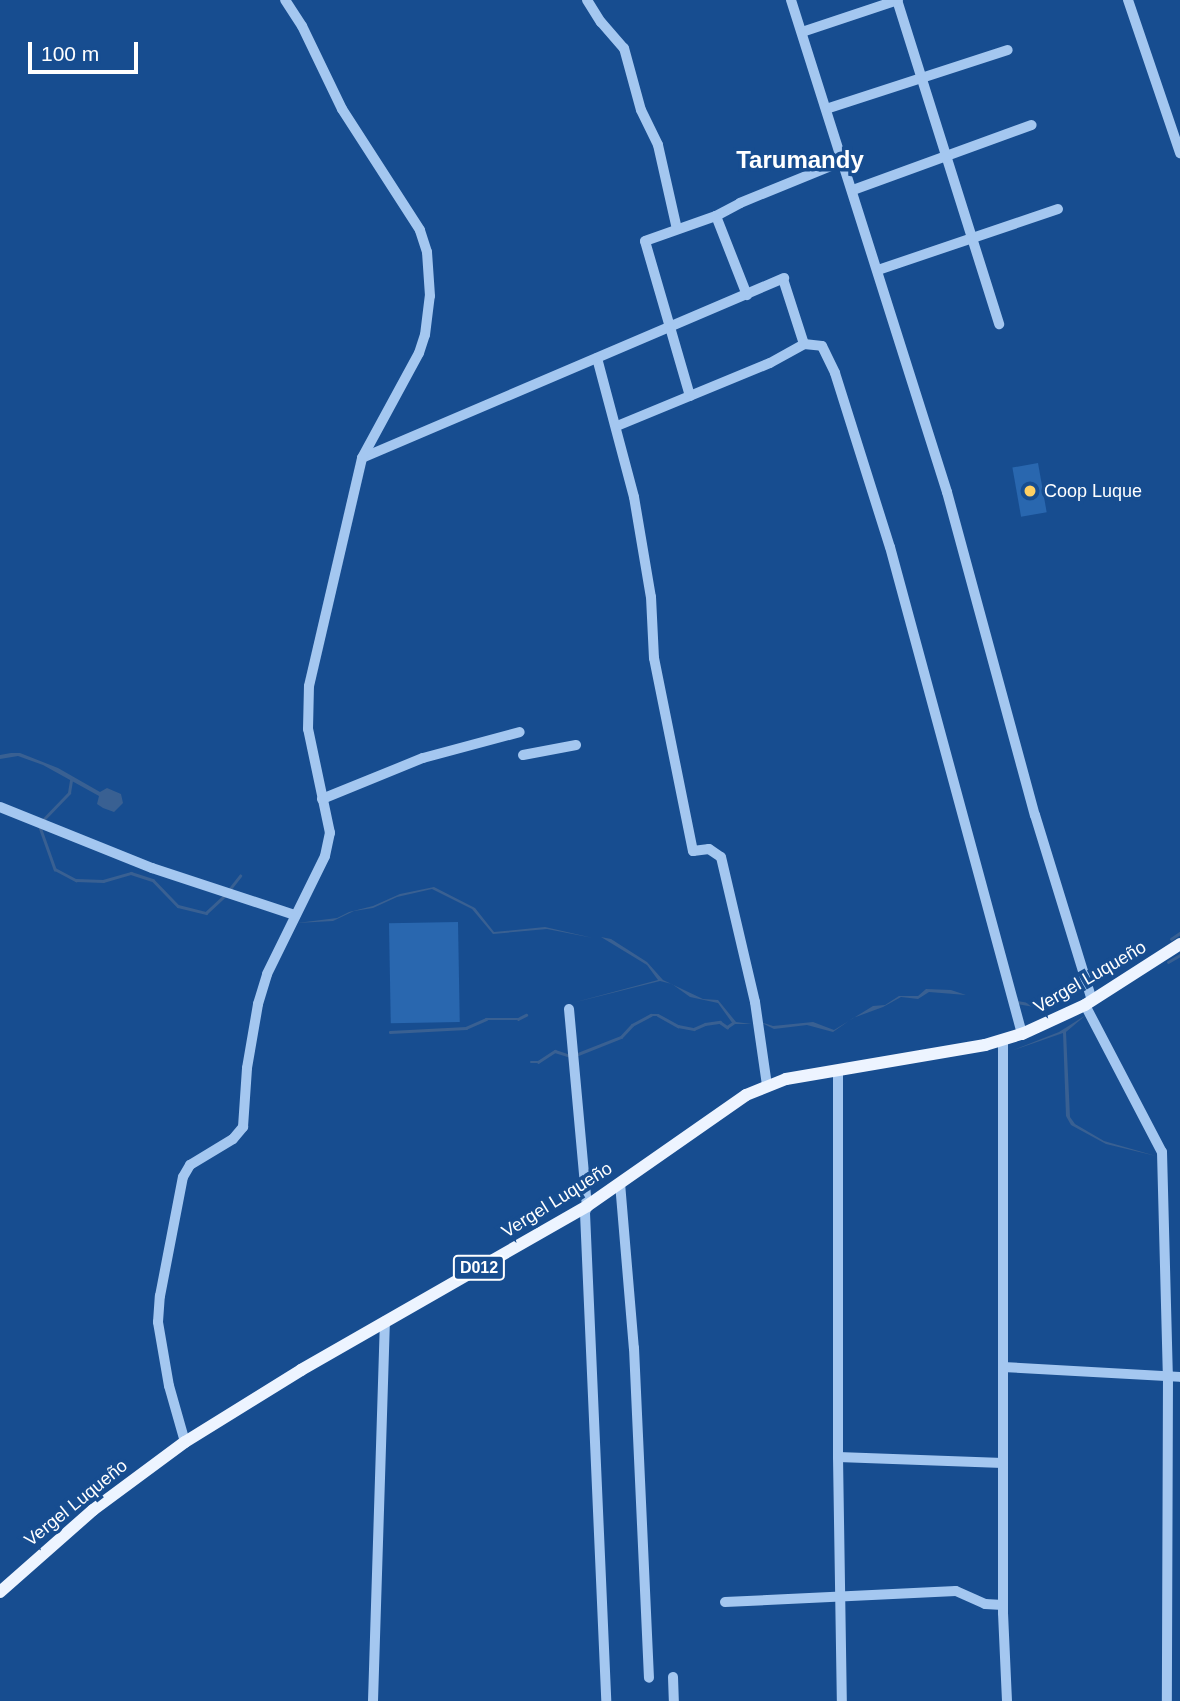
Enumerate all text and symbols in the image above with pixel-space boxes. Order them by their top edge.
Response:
scale bar [32,28,142,72]
text: 100 m [41,42,99,65]
district label: Tarumandy [736,146,864,174]
place label: Coop Luque [1044,480,1142,502]
marker: Coop Luque [1022,483,1038,499]
street label: Vergel Luqueño [1030,936,1150,1018]
street label: Vergel Luqueño [498,1157,616,1243]
road number: D012 [453,1256,505,1280]
street label: Vergel Luqueño [20,1455,132,1551]

